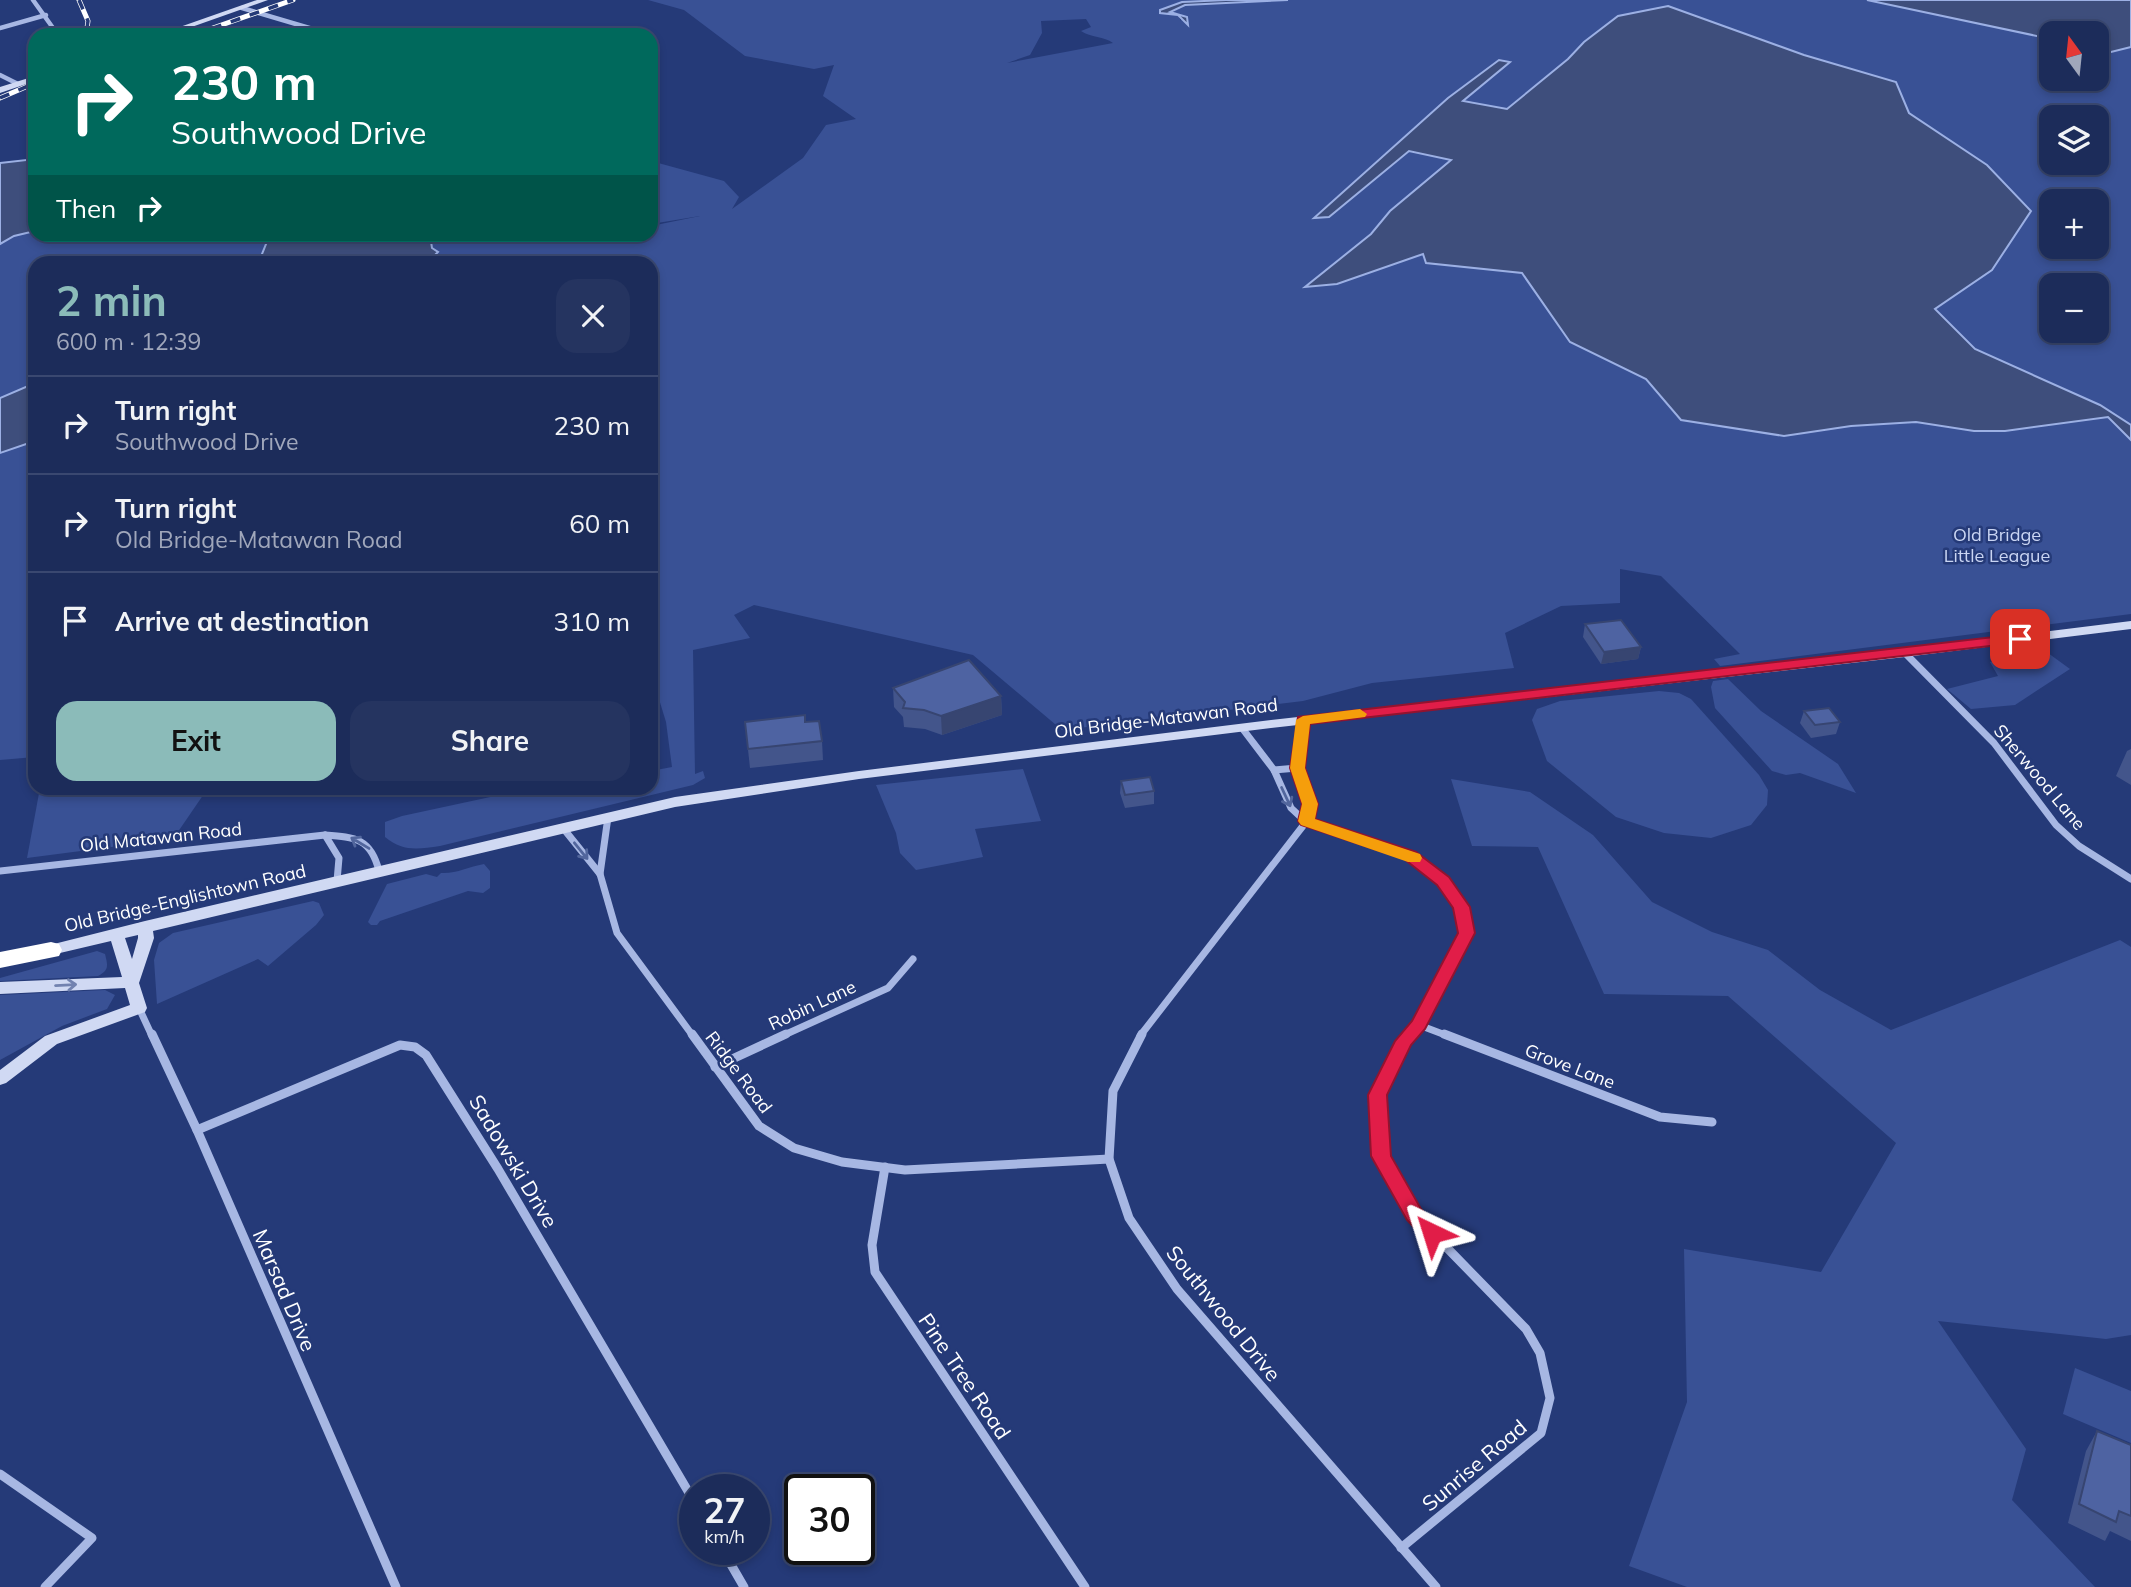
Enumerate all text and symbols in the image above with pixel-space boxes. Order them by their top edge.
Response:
north arrow [2039,21,2109,91]
map controls [2039,21,2109,343]
text: 230 m [171,51,317,112]
icon: right [56,56,147,147]
button: layers [2039,105,2109,175]
text: Southwood Drive [171,112,426,152]
icon: right [130,189,168,227]
button: + [2039,189,2109,259]
text: Then [56,192,116,225]
button: − [2039,273,2109,343]
text: 2 min [56,274,167,327]
button: close [556,279,630,353]
text: 600 m · 12:39 [56,327,201,356]
text: Turn right [115,394,236,427]
icon: right [56,406,94,444]
text: 230 m [554,409,630,442]
text: Southwood Drive [115,427,299,456]
text: Turn right [115,492,236,525]
icon: right [56,504,94,542]
text: 60 m [569,507,630,540]
park label: Old Bridge Little League [1944,523,2050,567]
text: Old Bridge-Matawan Road [115,525,402,554]
icon: arrive [56,602,94,640]
text: Arrive at destination [115,605,370,638]
text: 310 m [554,605,630,638]
pin [1990,609,2050,669]
icon: arrive [2001,620,2039,658]
street label: Old Bridge-Matawan Road [1053,693,1279,743]
button: Exit [56,701,336,781]
button: Share [350,701,630,781]
street label: Sherwood Lane [1989,719,2091,835]
one-way arrow [1280,785,1293,807]
street label: Old Matawan Road [79,817,243,857]
one-way arrow [350,836,370,850]
one-way arrow [574,842,589,860]
street label: Old Bridge-Englishtown Road [62,859,308,937]
street label: Robin Lane [765,975,859,1035]
one-way arrow [54,978,77,991]
street label: Ridge Road [701,1026,777,1118]
street label: Grove Lane [1522,1038,1618,1094]
street label: Sadowski Drive [464,1090,564,1232]
position arrow [1395,1196,1469,1270]
street label: Marsad Drive [248,1225,322,1355]
street label: Southwood Drive [1161,1240,1287,1386]
street label: Pine Tree Road [913,1308,1017,1444]
street label: Sunrise Road [1416,1414,1532,1516]
speed limit sign: 30 [784,1474,875,1565]
text: 27 [703,1488,746,1532]
text: km/h [704,1525,745,1548]

